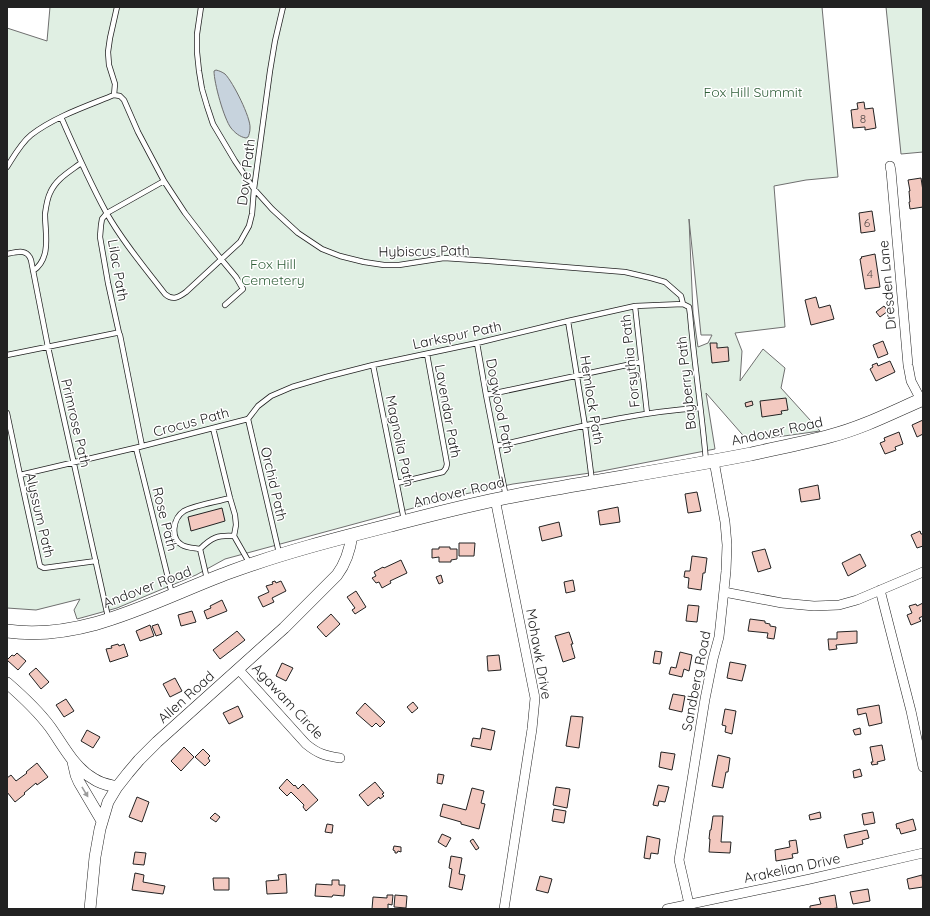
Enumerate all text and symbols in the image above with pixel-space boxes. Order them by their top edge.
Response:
park label: Fox Hill Summit [703,83,803,101]
house number: 8 [860,111,866,126]
street label: Dove Path [233,138,259,206]
house number: 6 [864,215,871,230]
street label: Lilac Path [104,238,132,302]
street label: Dresden Lane [874,239,900,331]
street label: Hybiscus Path [378,241,470,261]
park label: Fox Hill Cemetery [241,255,305,289]
house number: 4 [867,266,873,281]
street label: Forsythia Path [616,314,644,408]
street label: Larkspur Path [411,317,503,353]
street label: Bayberry Path [672,335,700,431]
street label: Hemlock Path [576,354,608,446]
street label: Dogwood Path [482,357,518,455]
street label: Lavendar Path [431,363,465,459]
street label: Primrose Path [57,377,95,469]
street label: Magnolia Path [381,393,419,489]
street label: Crocus Path [151,403,231,441]
street label: Andover Road [730,413,824,449]
street label: Orchid Path [257,445,291,523]
street label: Alyssum Path [21,471,59,559]
street label: Andover Road [412,473,506,511]
street label: Rose Path [148,485,182,553]
street label: Andover Road [100,562,194,612]
street label: Mohawk Drive [522,607,556,701]
street label: Sandberg Road [677,629,715,733]
street label: Agawam Circle [248,659,328,743]
street label: Allen Road [154,667,218,727]
one-way arrow [82,786,89,798]
street label: Arakelian Drive [742,849,842,887]

